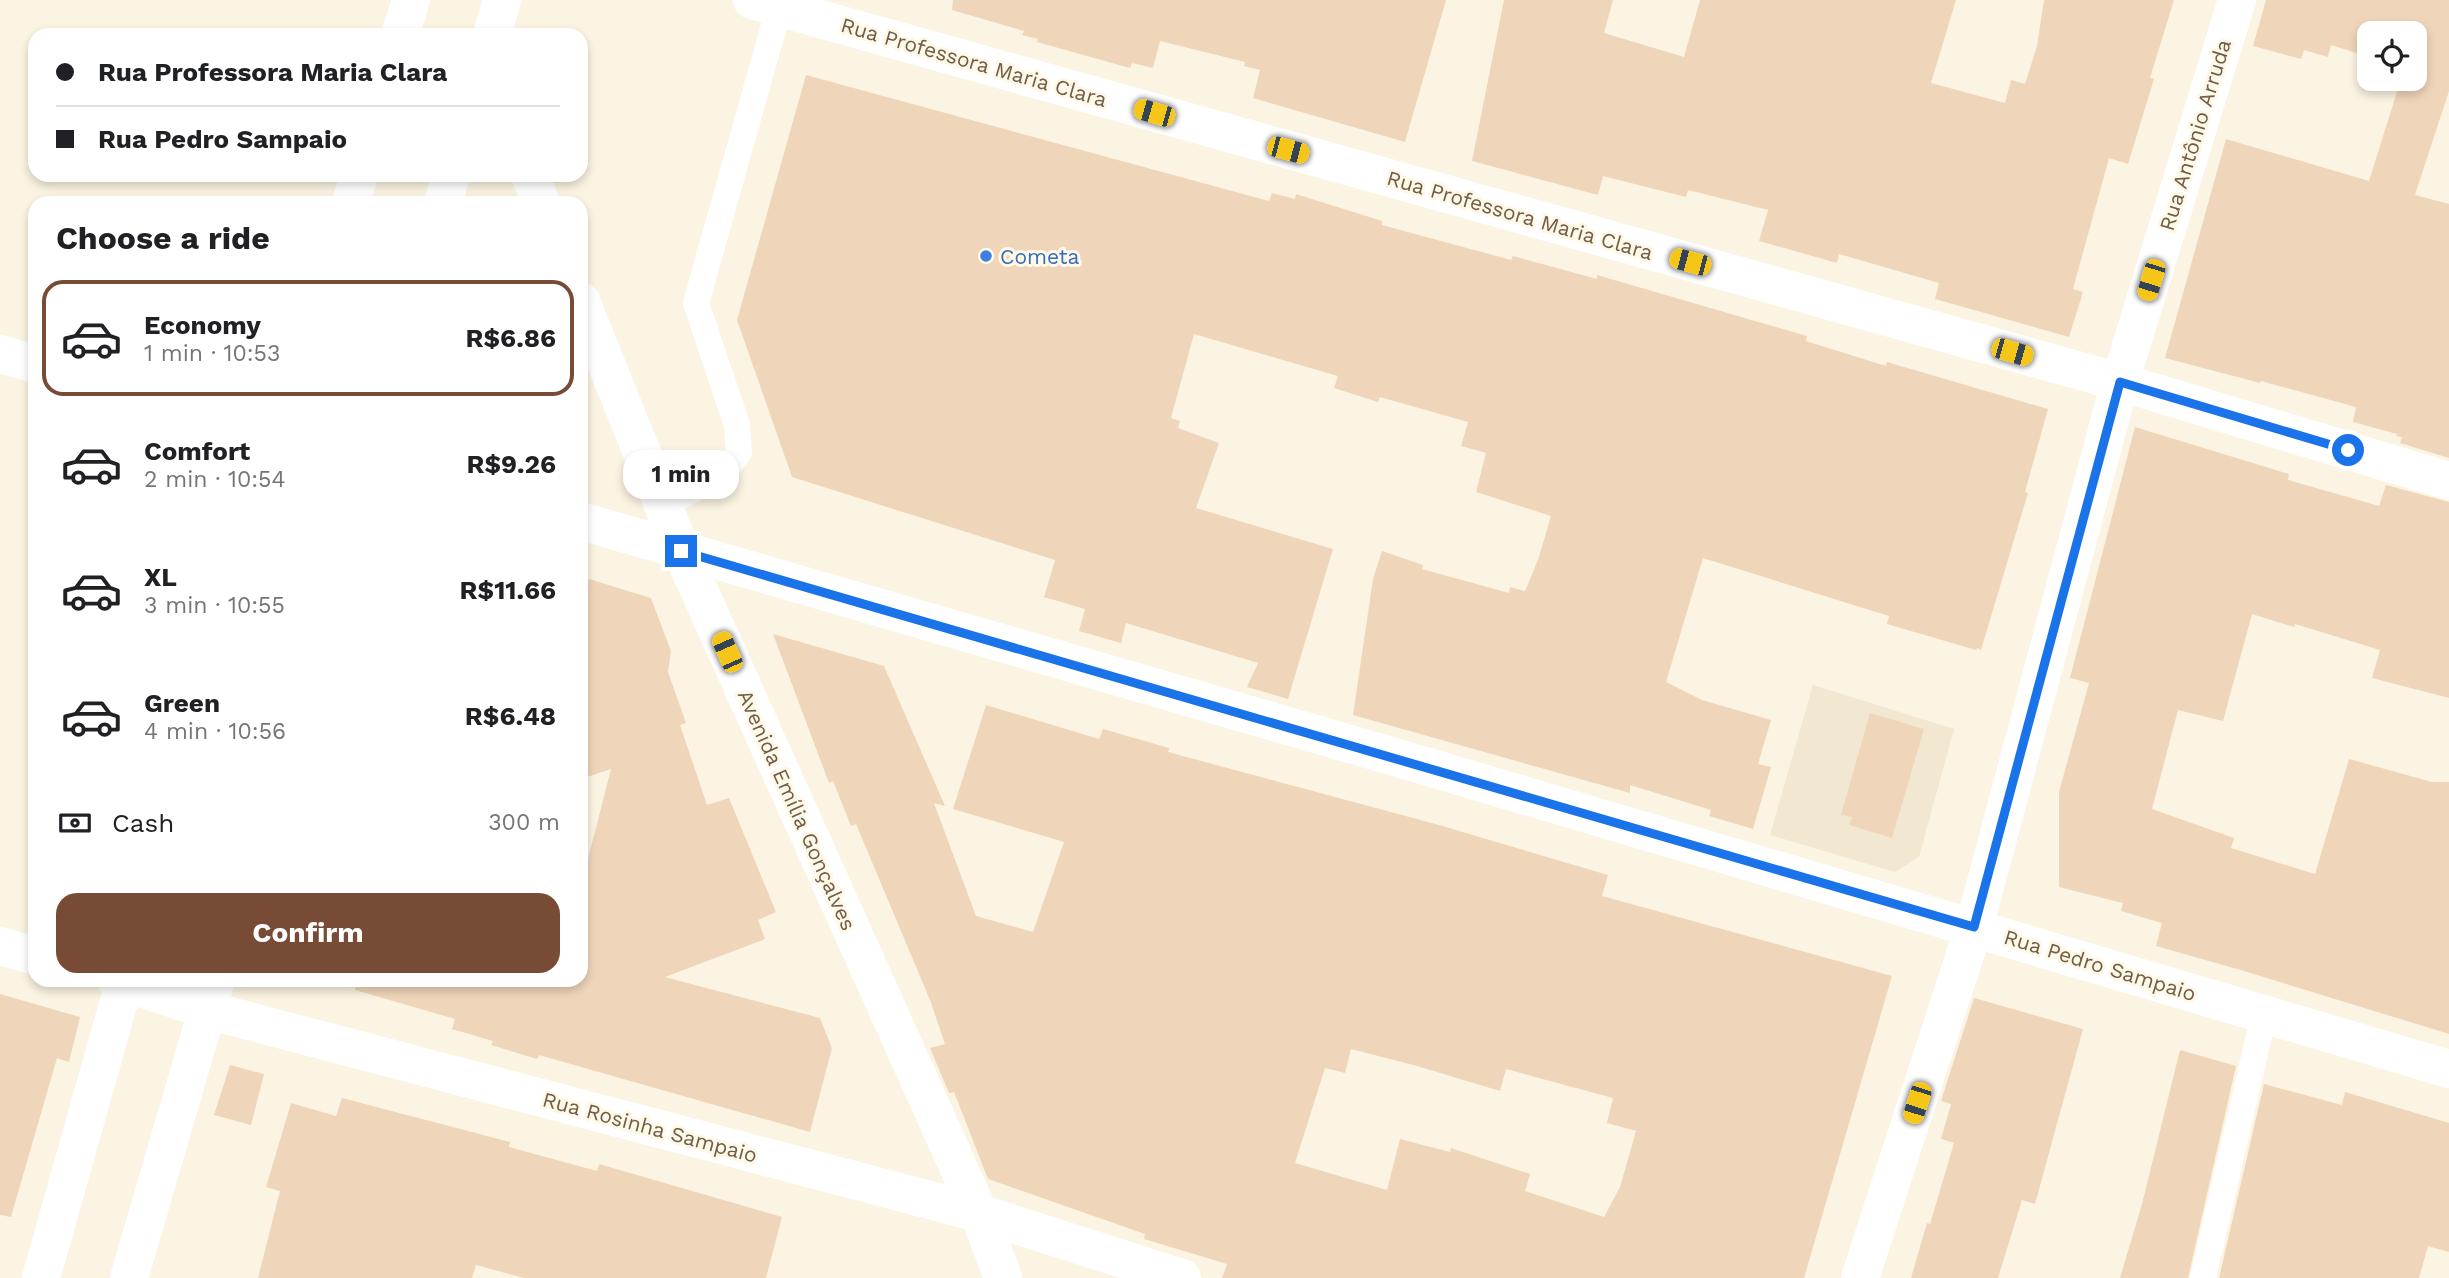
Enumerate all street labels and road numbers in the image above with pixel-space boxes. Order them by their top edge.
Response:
street label: Rua Professora Maria Clara [838,12,1110,112]
street label: Rua Antônio Arruda [2154,36,2236,234]
street label: Rua Professora Maria Clara [1384,165,1656,265]
street label: Avenida Emília Gonçalves [733,686,861,934]
street label: Rua Pedro Sampaio [2001,924,2199,1006]
street label: Rua Rosinha Sampaio [540,1086,760,1168]

